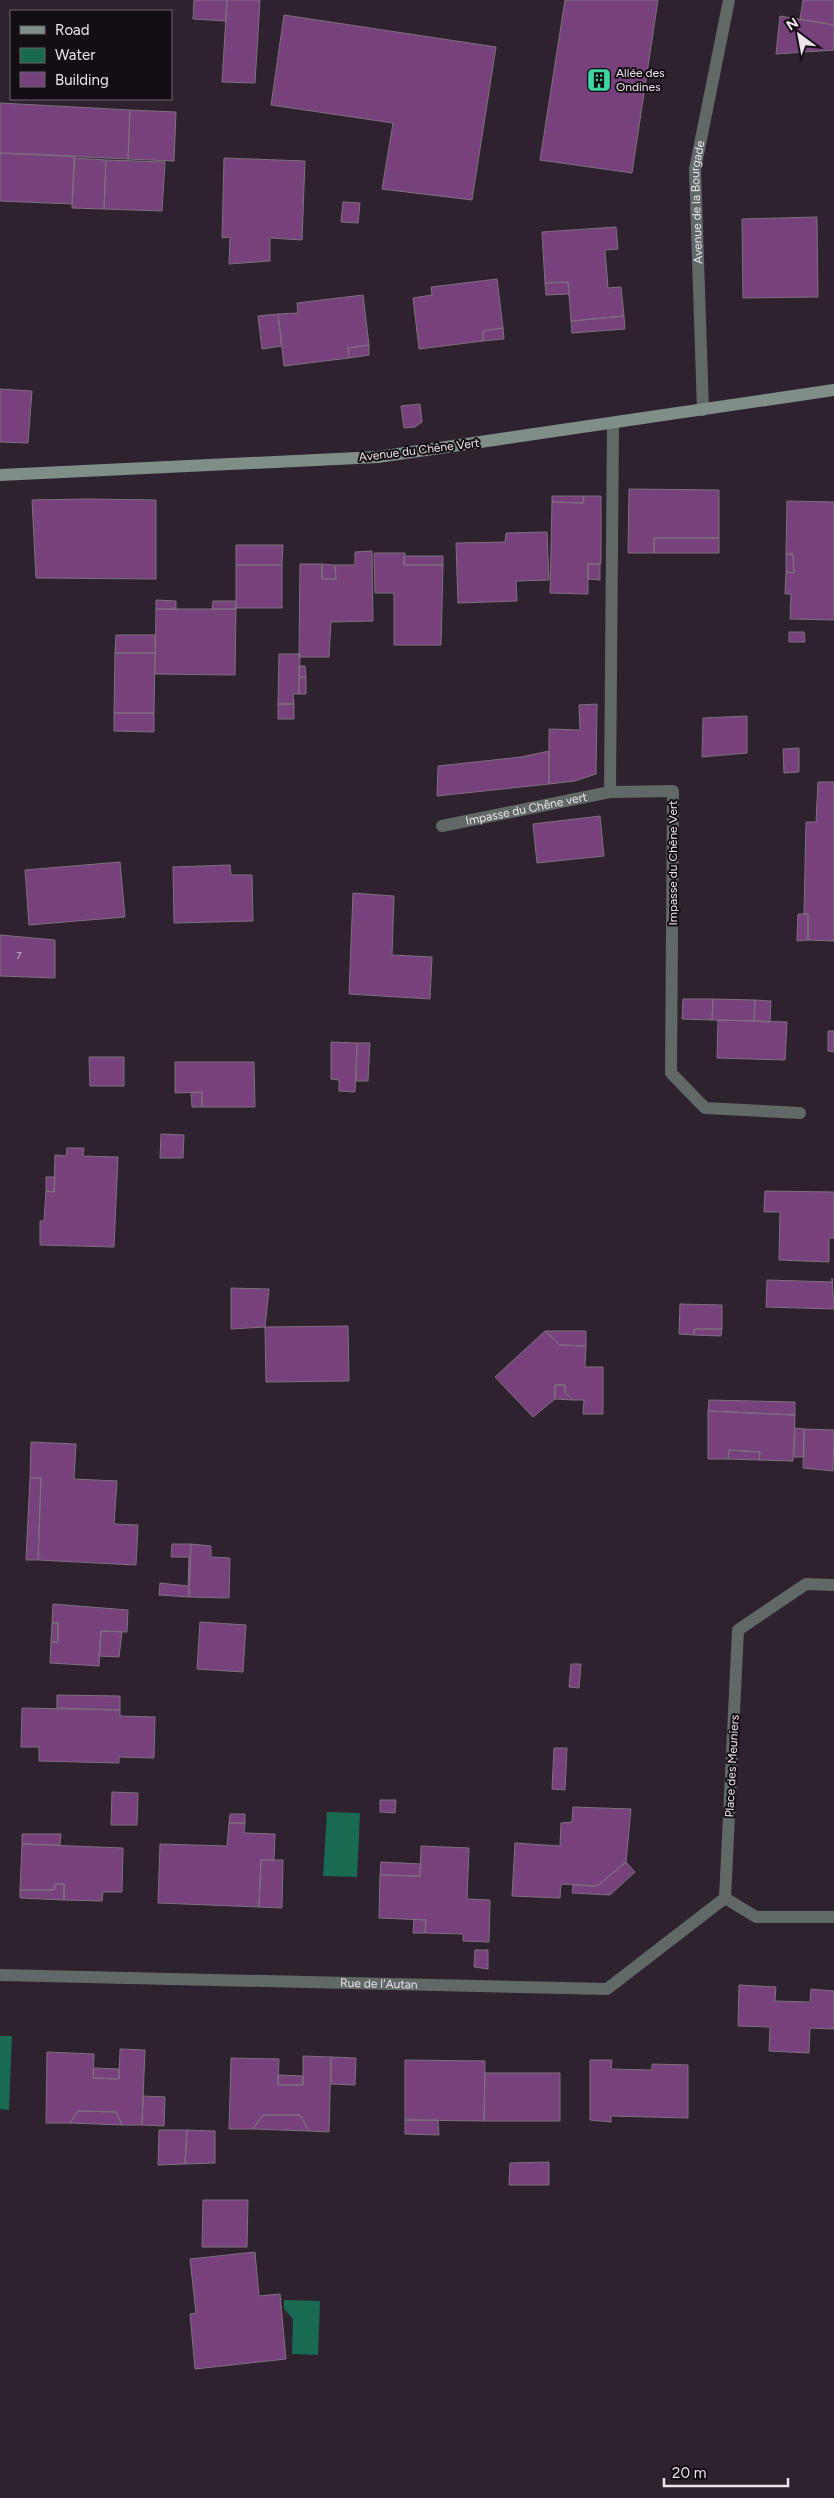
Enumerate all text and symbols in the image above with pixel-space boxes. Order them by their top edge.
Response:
legend [10,10,172,100]
north arrow [774,10,824,60]
text: N [783,14,801,34]
text: Road [55,21,90,39]
text: Water [55,46,95,64]
place label: Allée des Ondines [616,66,665,94]
building icon: Allée des Ondines [586,67,612,93]
text: Building [55,71,109,89]
street label: Avenue de la Bourgade [688,139,708,264]
street label: Avenue du Chêne Vert [358,436,481,464]
street label: Impasse du Chêne vert [464,790,589,828]
street label: Impasse du Chêne Vert [666,800,680,926]
house number: 7 [16,949,22,962]
street label: Place des Meuniers [722,1714,742,1818]
street label: Rue de l'Autan [340,1976,418,1992]
scale bar [664,2456,788,2488]
text: 20 m [672,2464,706,2482]

